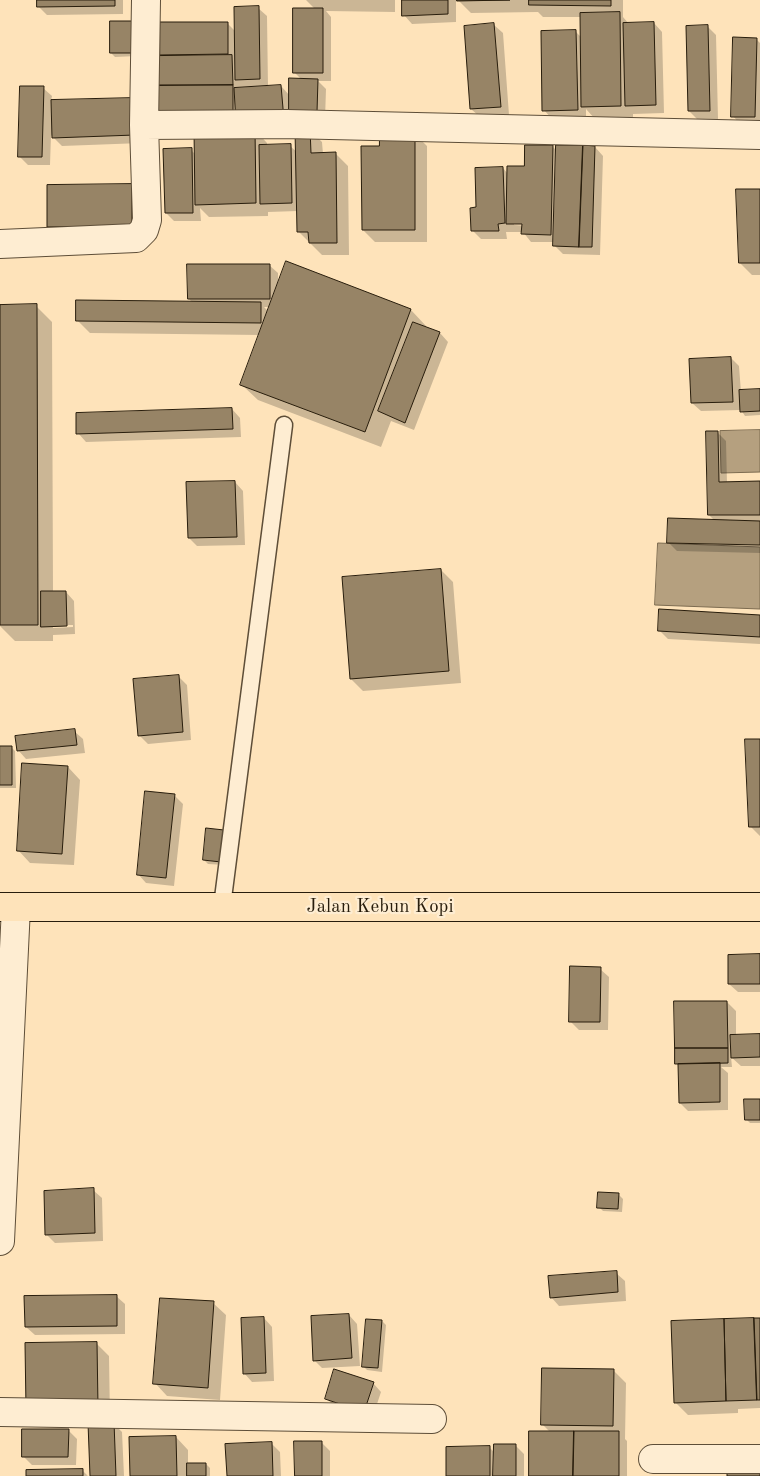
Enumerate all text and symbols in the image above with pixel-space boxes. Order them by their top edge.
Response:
street label: Jalan Kebun Kopi [306,896,454,918]

